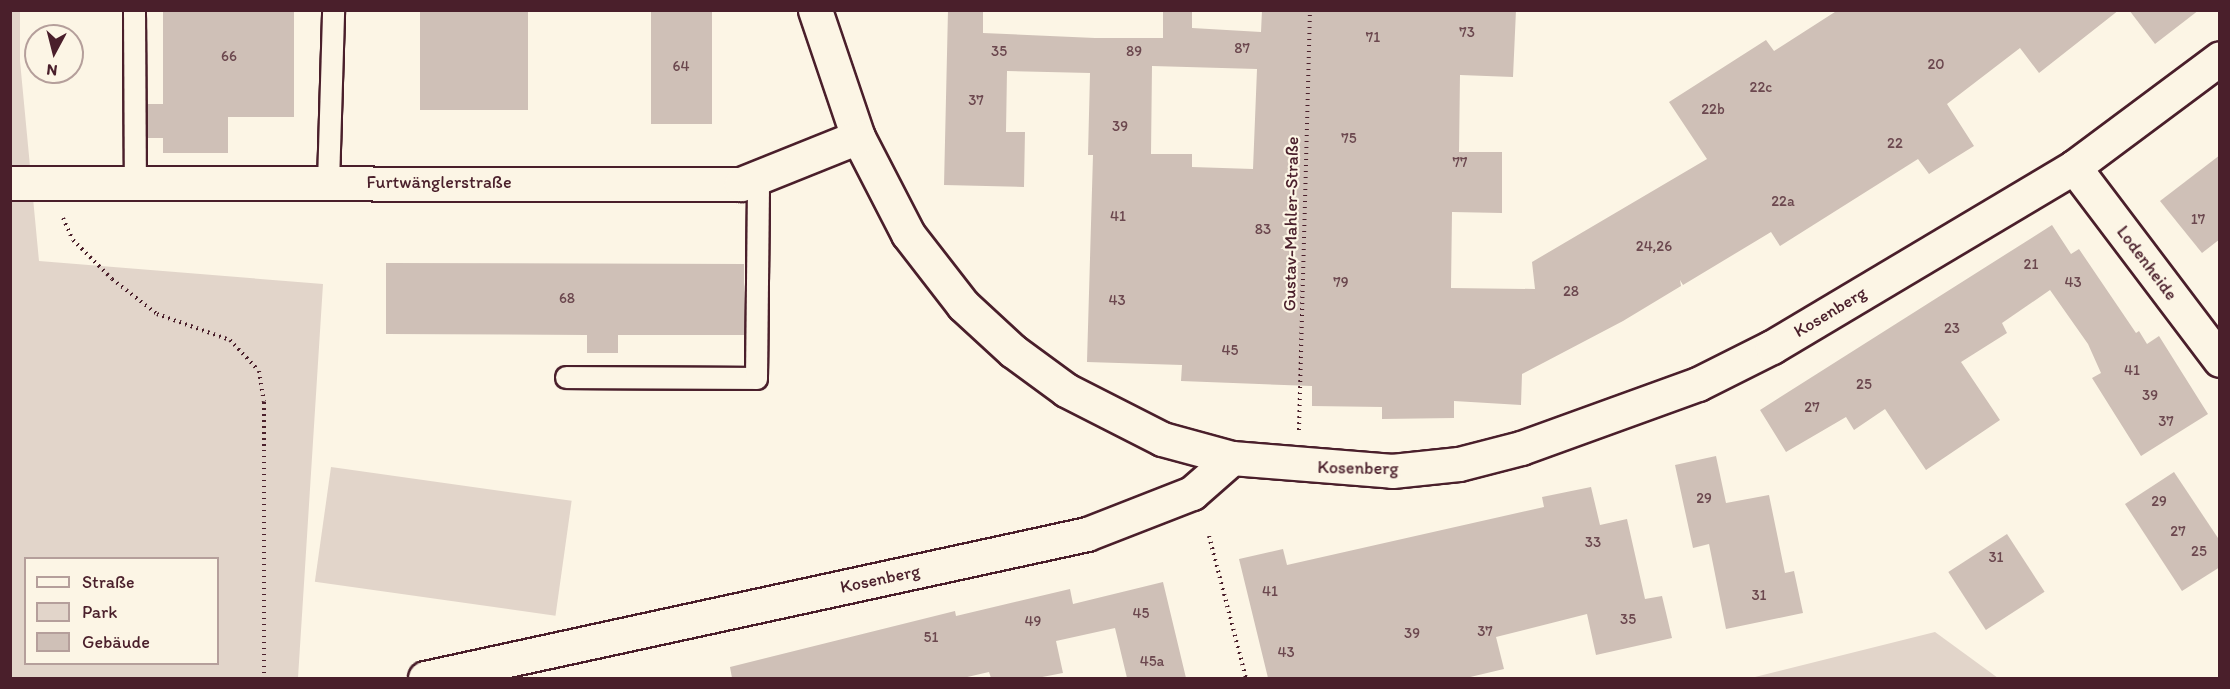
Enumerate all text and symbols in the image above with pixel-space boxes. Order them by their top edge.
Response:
north arrow [24,24,84,84]
house number: 73 [1459,24,1475,42]
house number: 71 [1366,29,1380,47]
house number: 87 [1234,40,1250,58]
house number: 35 [991,43,1007,61]
house number: 89 [1126,43,1142,61]
house number: 66 [221,48,237,66]
house number: 20 [1927,56,1945,74]
house number: 64 [673,58,689,76]
text: N [45,60,59,80]
house number: 22c [1750,79,1772,97]
house number: 37 [968,92,984,110]
house number: 22b [1701,101,1725,119]
house number: 39 [1112,118,1128,136]
house number: 75 [1341,130,1357,148]
house number: 22 [1887,135,1903,153]
street label: Gustav-Mahler-Straße [1279,136,1303,312]
house number: 77 [1453,154,1467,172]
street label: Furtwänglerstraße [366,171,512,193]
house number: 22a [1771,193,1795,211]
house number: 41 [1110,208,1126,226]
house number: 17 [2191,211,2205,229]
house number: 83 [1255,221,1271,239]
street label: Lodenheide [2112,221,2182,305]
house number: 24,26 [1636,238,1672,256]
house number: 21 [2024,256,2038,274]
house number: 79 [1333,274,1349,292]
house number: 43 [2064,274,2082,292]
street label: Kosenberg [1790,282,1870,342]
house number: 28 [1563,283,1579,301]
house number: 68 [559,290,575,308]
house number: 43 [1108,292,1126,310]
house number: 23 [1944,320,1960,338]
house number: 45 [1222,342,1238,360]
house number: 41 [2124,362,2140,380]
house number: 25 [1856,376,1872,394]
house number: 39 [2142,387,2158,405]
house number: 27 [1804,399,1820,417]
house number: 37 [2158,413,2174,431]
street label: Kosenberg [1317,456,1399,480]
house number: 29 [1696,490,1712,508]
house number: 29 [2151,493,2167,511]
house number: 27 [2170,523,2186,541]
house number: 33 [1585,534,1601,552]
house number: 25 [2191,543,2207,561]
house number: 31 [1988,549,2004,567]
legend [24,557,219,665]
street label: Kosenberg [838,560,922,598]
text: Straße [82,571,135,593]
house number: 41 [1262,583,1278,601]
house number: 31 [1751,587,1767,605]
text: Park [82,601,117,623]
house number: 45 [1133,605,1149,623]
house number: 35 [1620,611,1636,629]
house number: 49 [1025,613,1041,631]
house number: 37 [1477,623,1493,641]
house number: 39 [1404,625,1420,643]
house number: 51 [924,629,938,647]
text: Gebäude [82,631,150,653]
house number: 43 [1277,644,1295,662]
house number: 45a [1140,653,1164,671]

